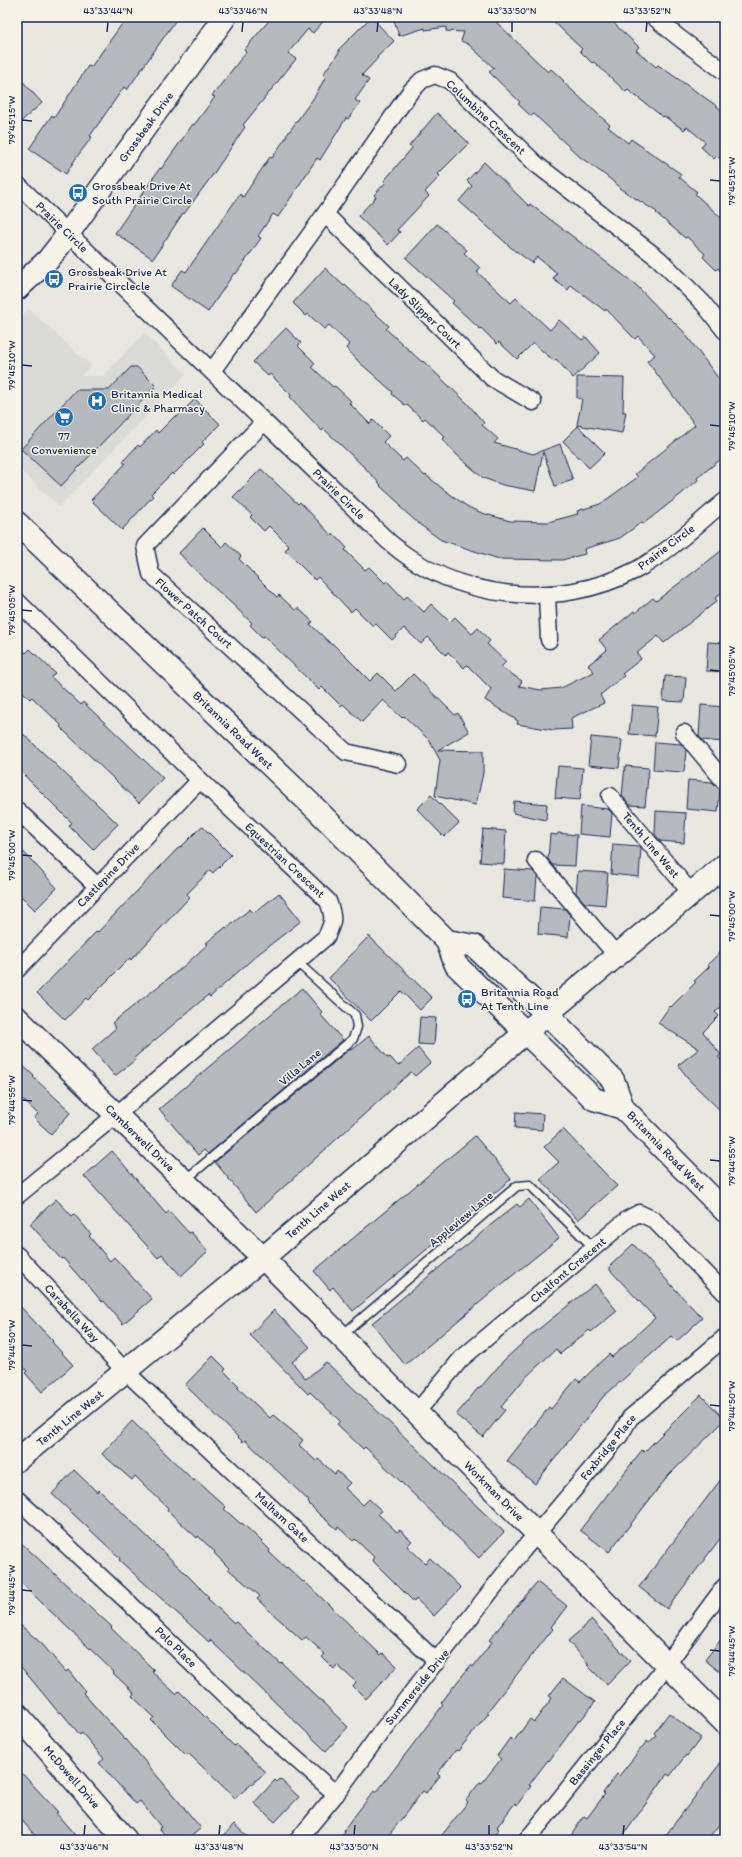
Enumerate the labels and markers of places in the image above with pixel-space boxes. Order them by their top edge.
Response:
place label: Grossbeak Drive At South Prairie Circle [92,179,192,207]
bus stop icon: Grossbeak Drive At South Prairie Circle [67,182,89,204]
place label: Grossbeak Drive At Prairie Circlecle [68,265,167,293]
bus stop icon: Grossbeak Drive At Prairie Circlecle [43,268,65,290]
place label: Britannia Medical Clinic & Pharmacy [111,387,205,415]
hospital icon: Britannia Medical Clinic & Pharmacy [86,390,108,412]
supermarket icon: 77 Convenience [53,406,75,428]
place label: 77 Convenience [31,429,97,457]
place label: Britannia Road At Tenth Line [481,985,559,1013]
bus stop icon: Britannia Road At Tenth Line [456,988,478,1010]

